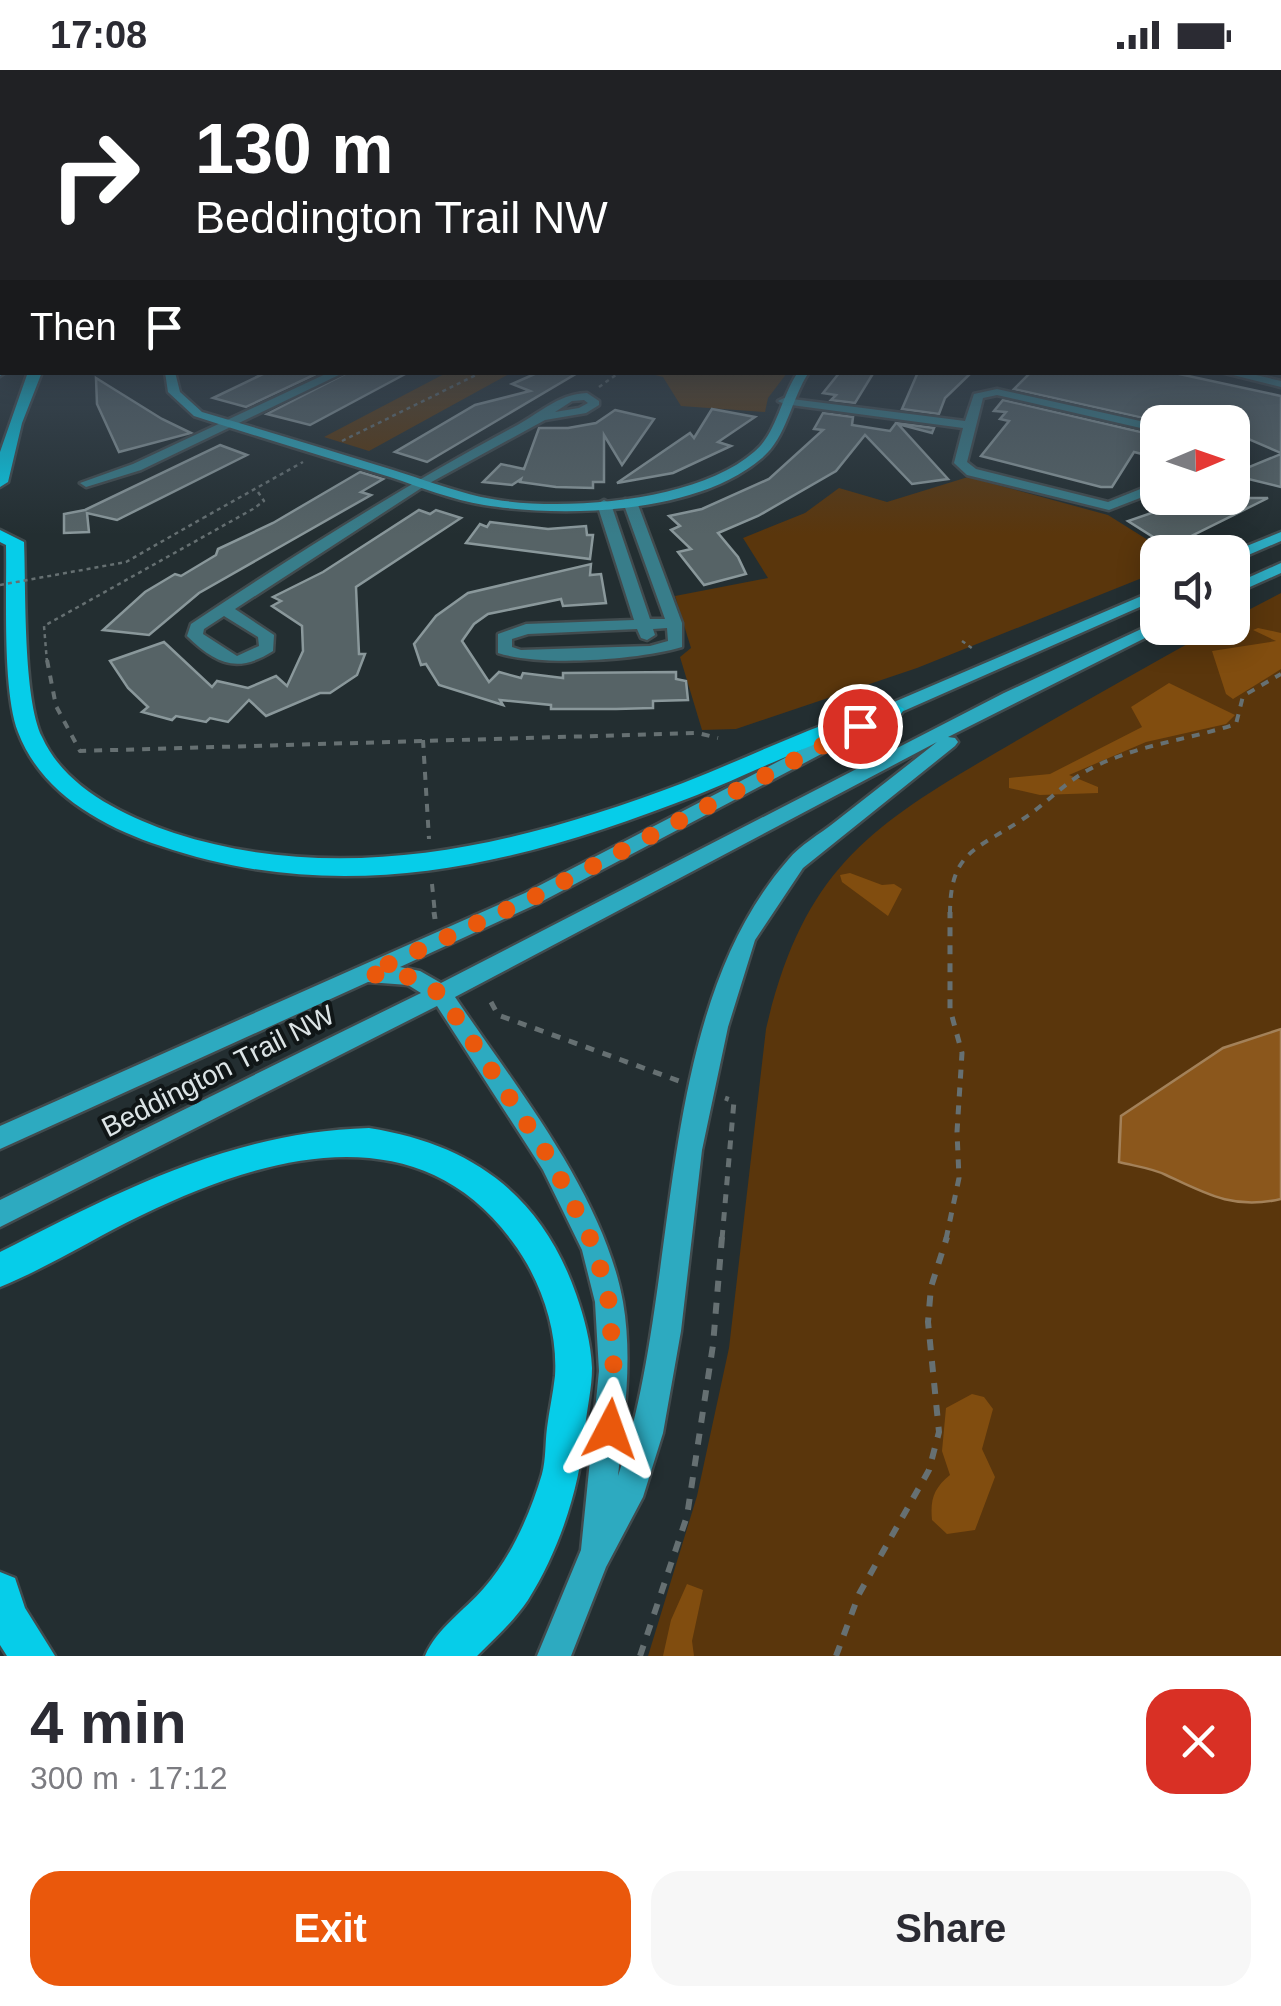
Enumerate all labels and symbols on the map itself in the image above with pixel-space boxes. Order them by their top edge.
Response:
north arrow [1140,405,1250,515]
pin [818,684,903,769]
street label: Beddington Trail NW [97,999,340,1143]
position arrow [558,1377,662,1481]

